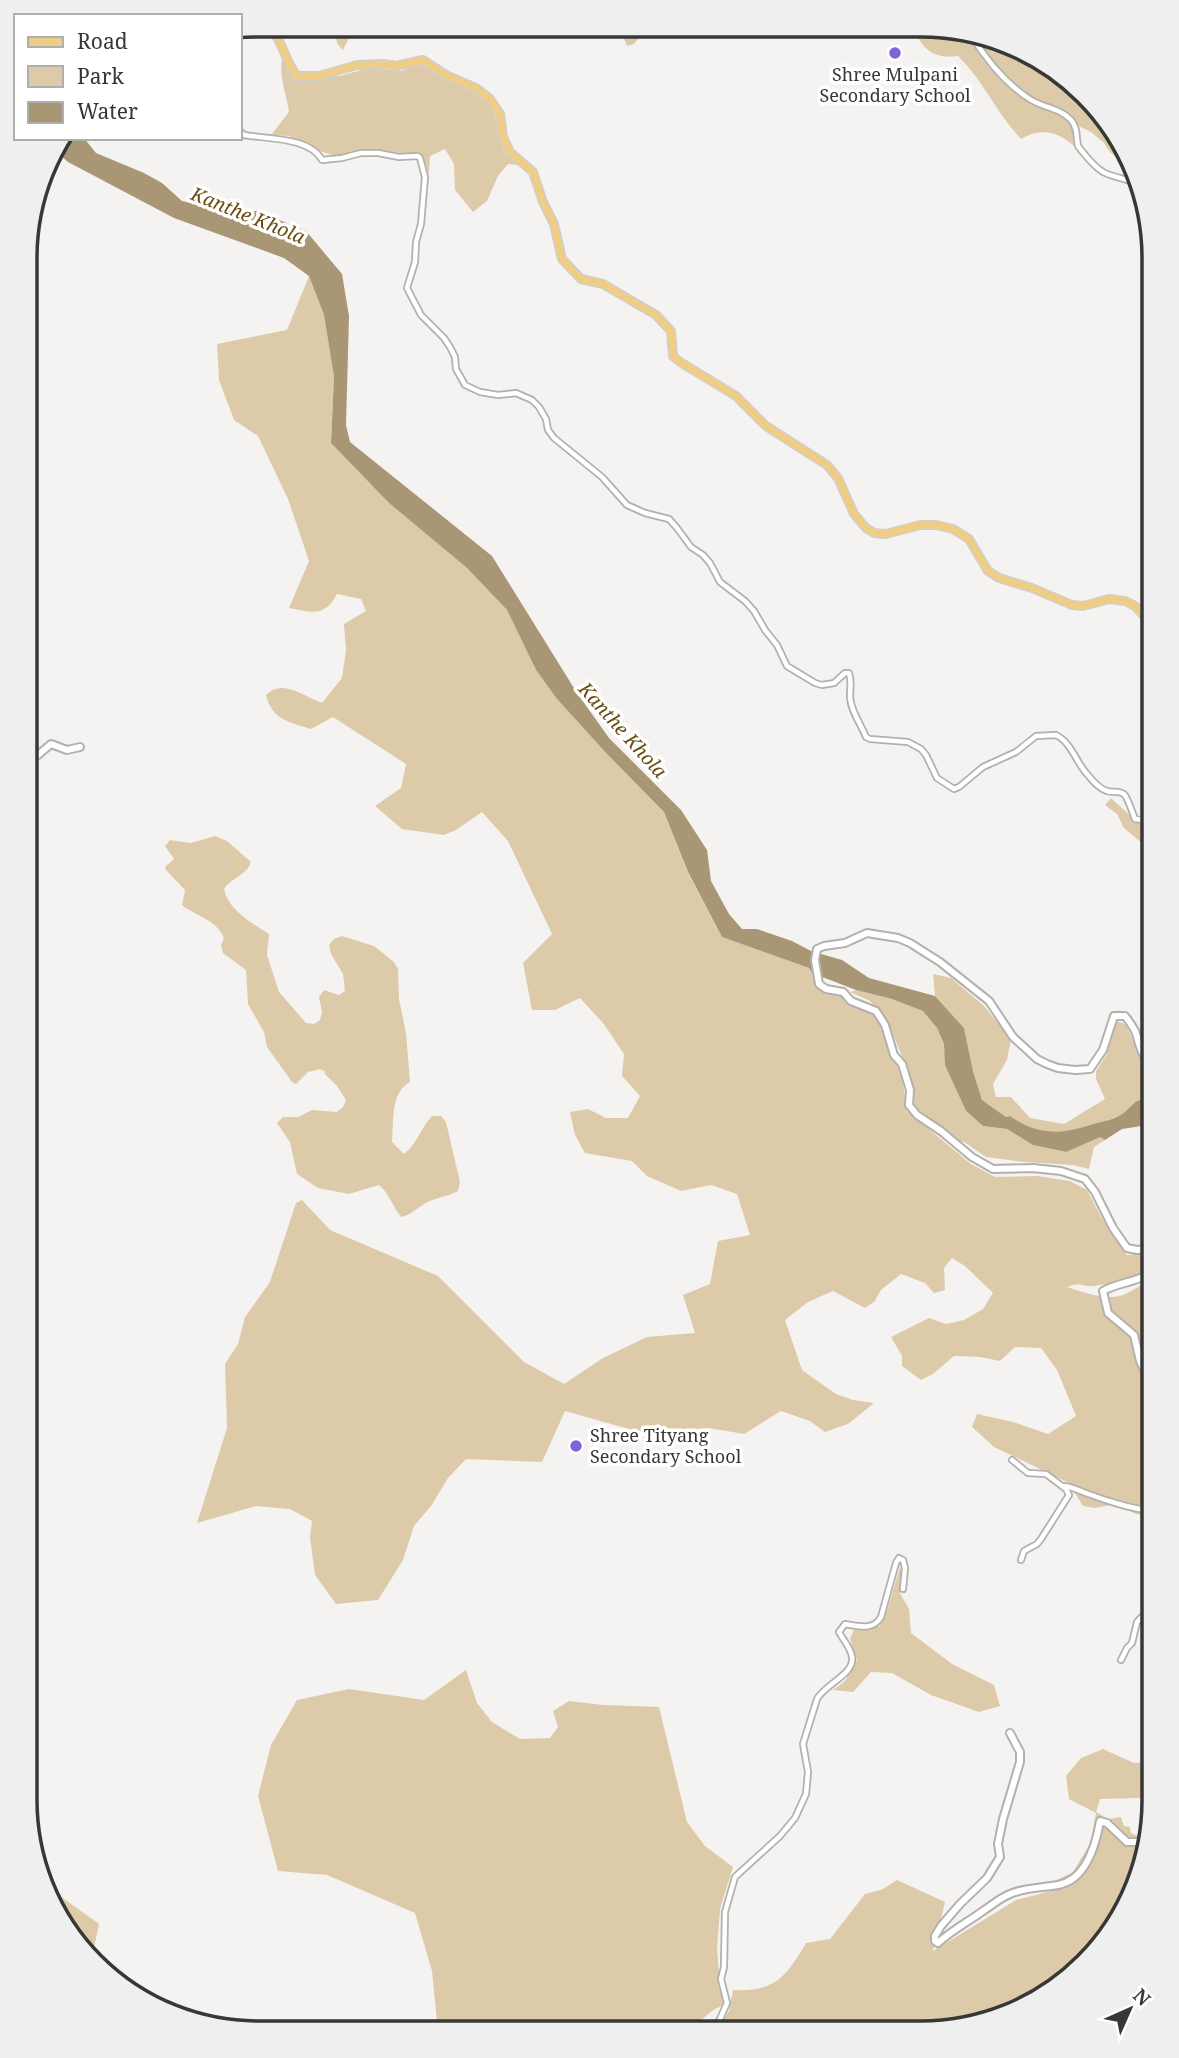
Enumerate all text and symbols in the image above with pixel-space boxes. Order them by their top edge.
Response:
legend [14,14,242,140]
text: Road [77,27,128,55]
marker: Shree Mulpani Secondary School [887,45,903,61]
text: Park [77,62,124,90]
place label: Shree Mulpani Secondary School [819,62,971,107]
text: Water [77,97,138,125]
water label: Kanthe Khola [186,180,309,250]
water label: Kanthe Khola [572,676,673,784]
place label: Shree Tityang Secondary School [590,1423,742,1468]
marker: Shree Tityang Secondary School [568,1438,584,1454]
north arrow [1095,1974,1165,2044]
text: N [1128,1982,1157,2011]

